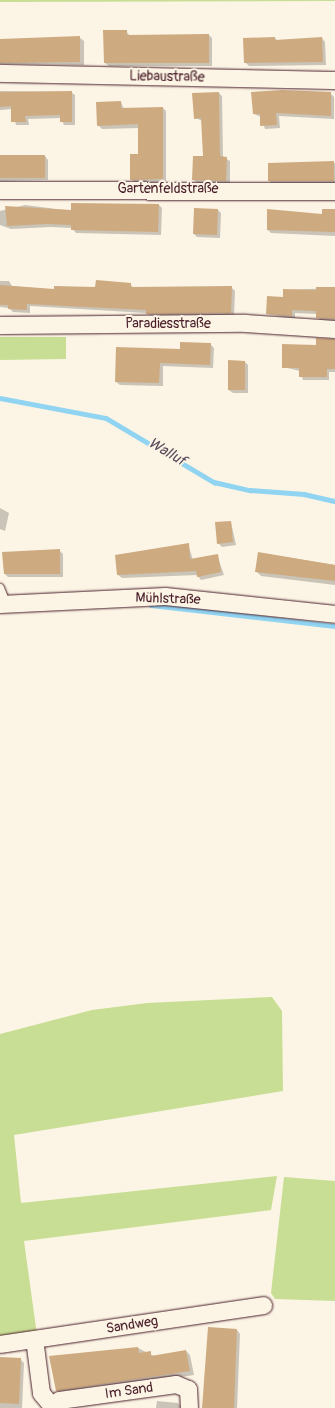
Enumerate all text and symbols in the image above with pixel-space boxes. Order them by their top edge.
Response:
street label: Liebaustraße [129,68,205,86]
street label: Gartenfeldstraße [118,181,218,197]
street label: Paradiesstraße [125,316,211,332]
water label: Walluf [145,434,189,470]
street label: Mühlstraße [135,589,201,609]
street label: Sandweg [105,1313,159,1337]
street label: Im Sand [104,1379,154,1403]

